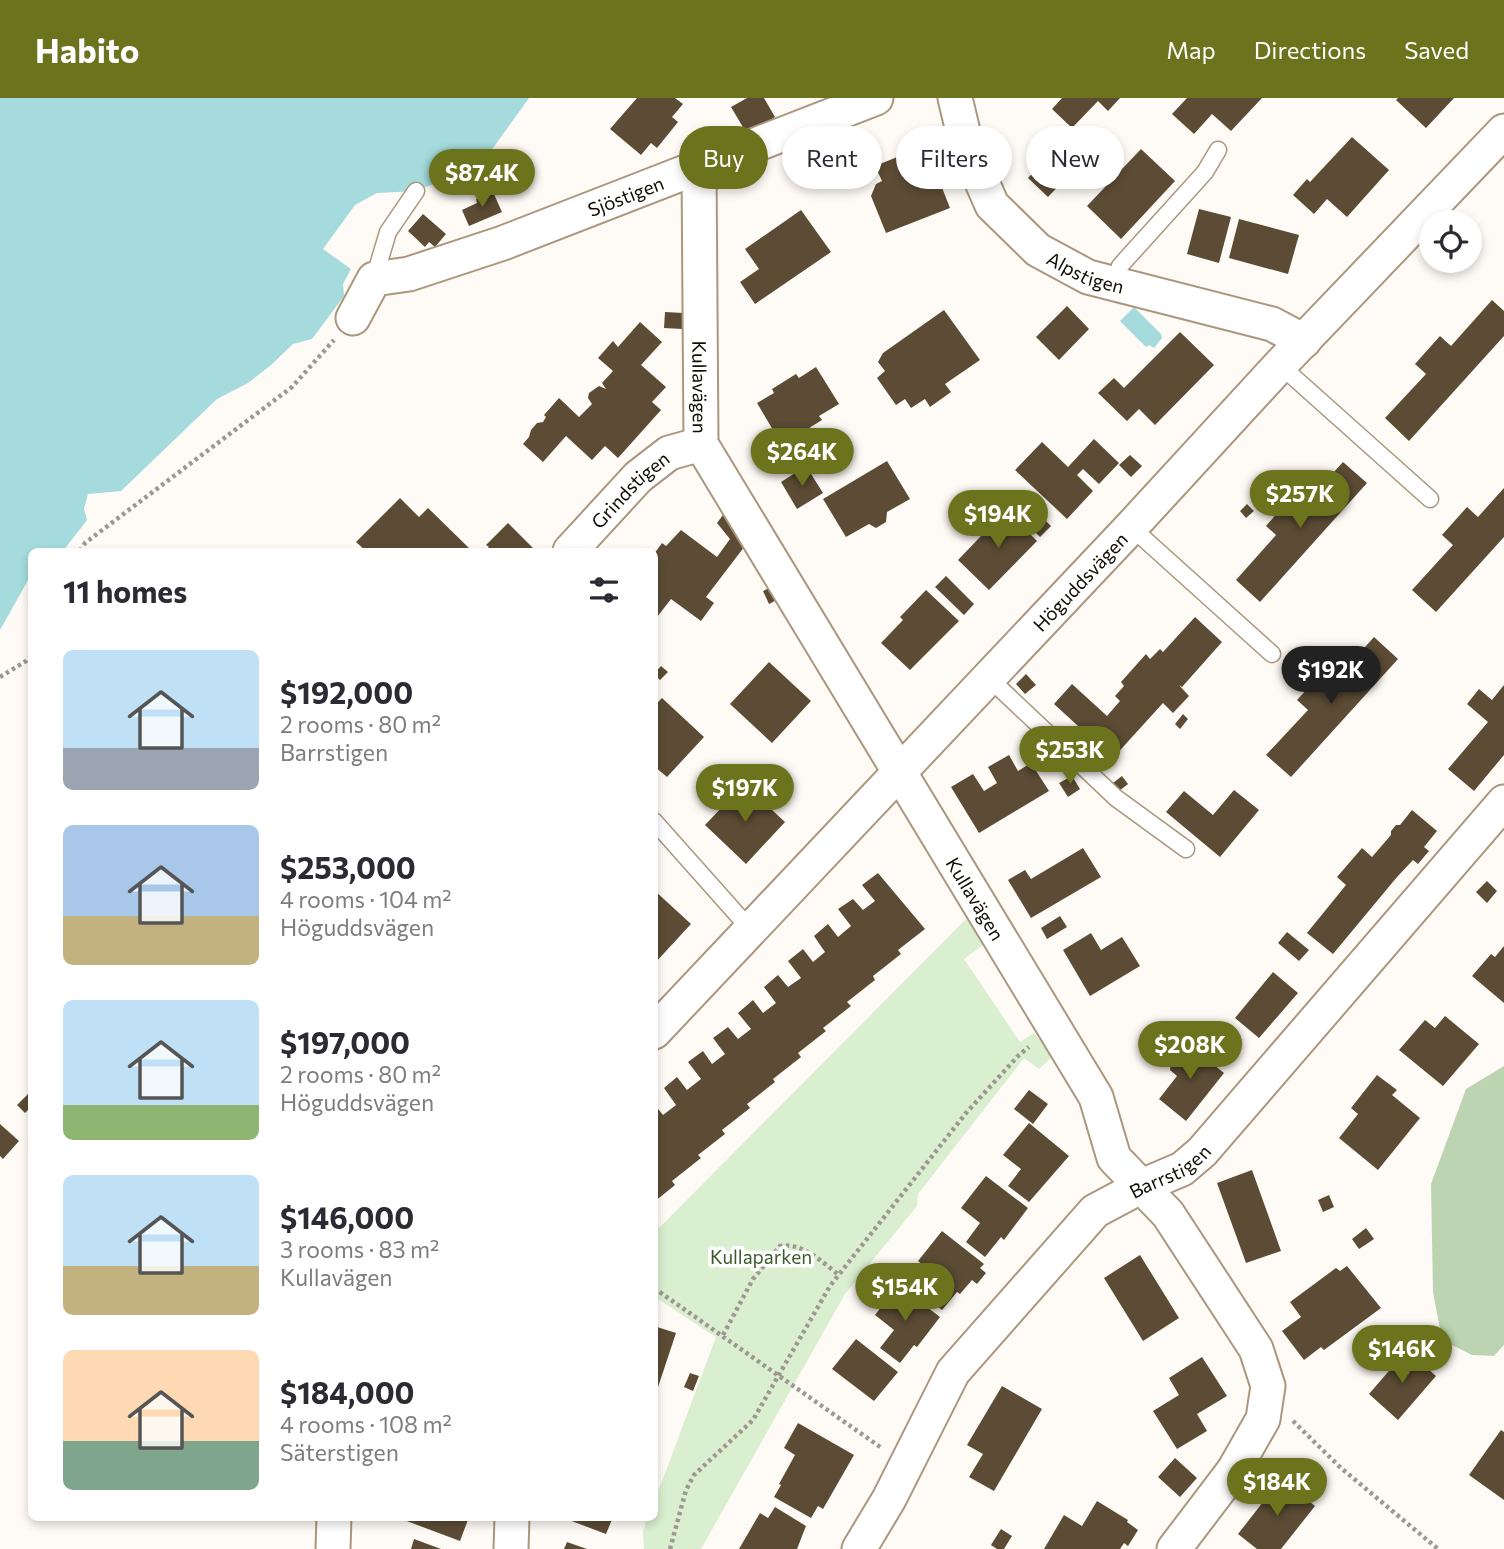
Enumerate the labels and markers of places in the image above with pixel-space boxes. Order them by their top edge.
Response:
pin: $87.4K [425,150,539,209]
pin: $264K [753,428,851,488]
pin: $257K [1251,470,1349,530]
pin: $194K [949,490,1047,550]
pin: $192K [1282,646,1380,706]
pin: $253K [1021,726,1119,786]
pin: $197K [696,764,794,824]
pin: $208K [1141,1021,1239,1081]
pin: $154K [856,1264,954,1323]
pin: $146K [1353,1326,1451,1385]
pin: $184K [1228,1458,1326,1518]

